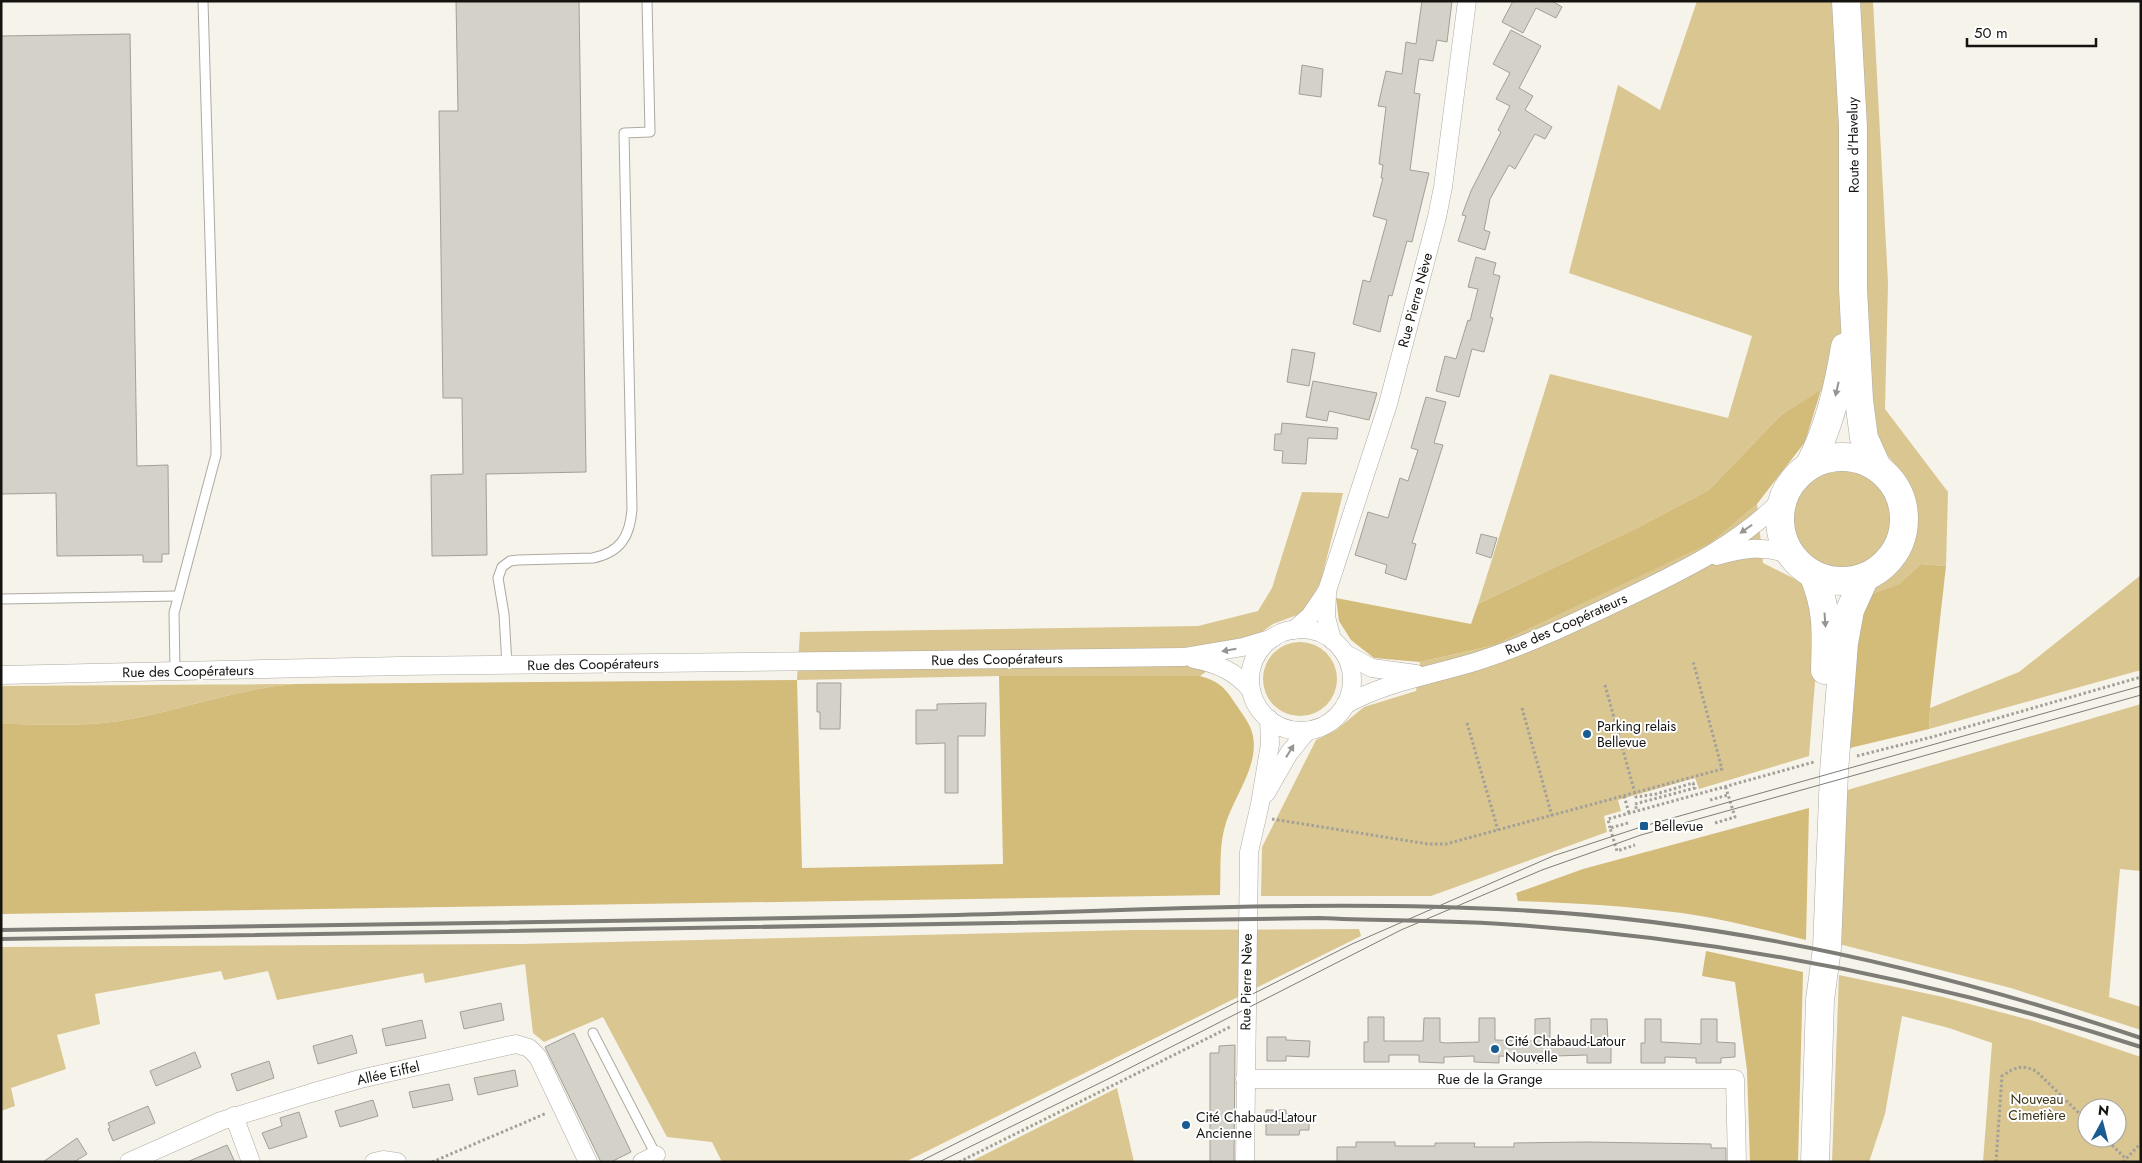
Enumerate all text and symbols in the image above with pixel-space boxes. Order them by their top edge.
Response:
scale bar [1967,15,2096,47]
text: 50 m [1974,22,2008,44]
street label: Route d'Haveluy [1842,96,1864,193]
street label: Rue Pierre Nève [1393,251,1437,349]
one-way arrow [1833,381,1841,396]
one-way arrow [1739,524,1753,534]
street label: Rue des Coopérateurs [1502,588,1631,660]
one-way arrow [1822,613,1830,629]
one-way arrow [1221,646,1237,654]
street label: Rue des Coopérateurs [931,648,1063,670]
street label: Rue des Coopérateurs [527,653,659,675]
street label: Rue des Coopérateurs [122,660,254,682]
place label: Parking relais Bellevue [1597,716,1677,752]
marker: Parking relais Bellevue [1581,728,1593,740]
one-way arrow [1286,744,1295,758]
place label: Bellevue [1654,816,1703,836]
marker: Bellevue [1638,820,1650,832]
street label: Rue Pierre Nève [1235,933,1257,1031]
place label: Cité Chabaud-Latour Nouvelle [1505,1031,1626,1067]
marker: Cité Chabaud-Latour Nouvelle [1489,1043,1501,1055]
street label: Allée Eiffel [355,1056,421,1090]
street label: Rue de la Grange [1437,1069,1543,1089]
park label: Nouveau Cimetière [2008,1089,2066,1125]
north arrow [2077,1098,2127,1148]
text: N [2097,1099,2110,1121]
place label: Cité Chabaud-Latour Ancienne [1196,1107,1317,1143]
marker: Cité Chabaud-Latour Ancienne [1180,1119,1192,1131]

